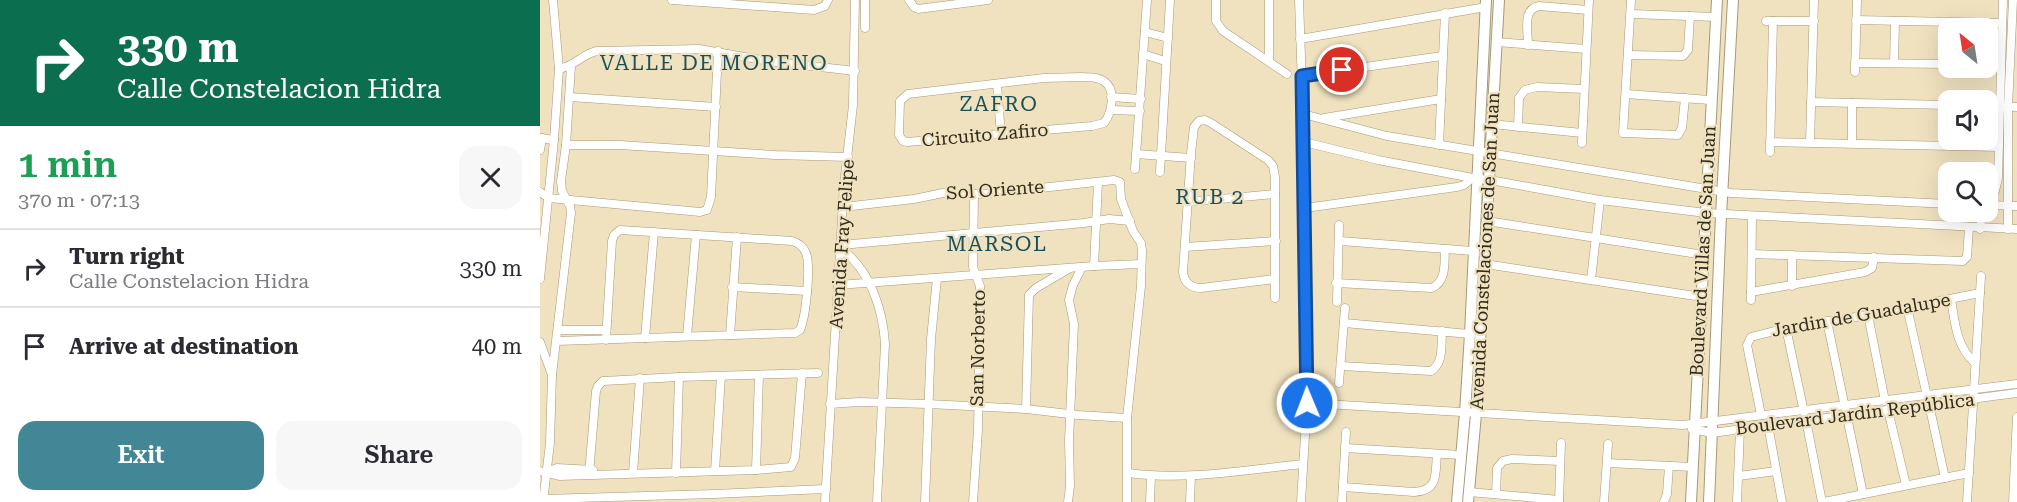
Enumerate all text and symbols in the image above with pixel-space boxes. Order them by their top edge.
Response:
north arrow [1938,18,1998,78]
map controls [1938,18,1998,222]
text: 330 m [117,23,239,72]
icon: right [18,24,96,102]
pin [1316,44,1367,95]
district label: VALLE DE MORENO [600,51,828,75]
icon: arrive [1325,53,1358,86]
text: Calle Constelacion Hidra [117,73,441,105]
button: sound [1938,90,1998,150]
street label: Avenida Constelaciones de San Juan [1466,91,1503,410]
district label: ZAFRO [959,92,1039,116]
street label: Circuito Zafiro [921,119,1049,150]
street label: Boulevard Villas de San Juan [1685,125,1720,377]
text: 1 min [18,144,117,186]
button: close [459,146,522,209]
street label: Avenida Fray Felipe [825,158,858,330]
button: search [1938,162,1998,222]
street label: Sol Oriente [945,176,1045,203]
district label: RUB 2 [1175,185,1245,209]
text: 370 m · 07:13 [18,188,140,212]
district label: MARSOL [947,232,1047,256]
text: Turn right [69,244,184,269]
icon: right [18,252,51,285]
text: 330 m [459,256,522,281]
text: Calle Constelacion Hidra [69,269,309,293]
street label: Jardin de Guadalupe [1770,288,1952,341]
street label: San Norberto [966,289,989,406]
icon: arrive [18,330,51,363]
text: Arrive at destination [69,334,298,359]
text: 40 m [472,334,522,359]
position arrow [1275,371,1339,435]
street label: Boulevard Jardín República [1734,388,1976,439]
button: Exit [18,421,264,490]
button: Share [276,421,522,490]

